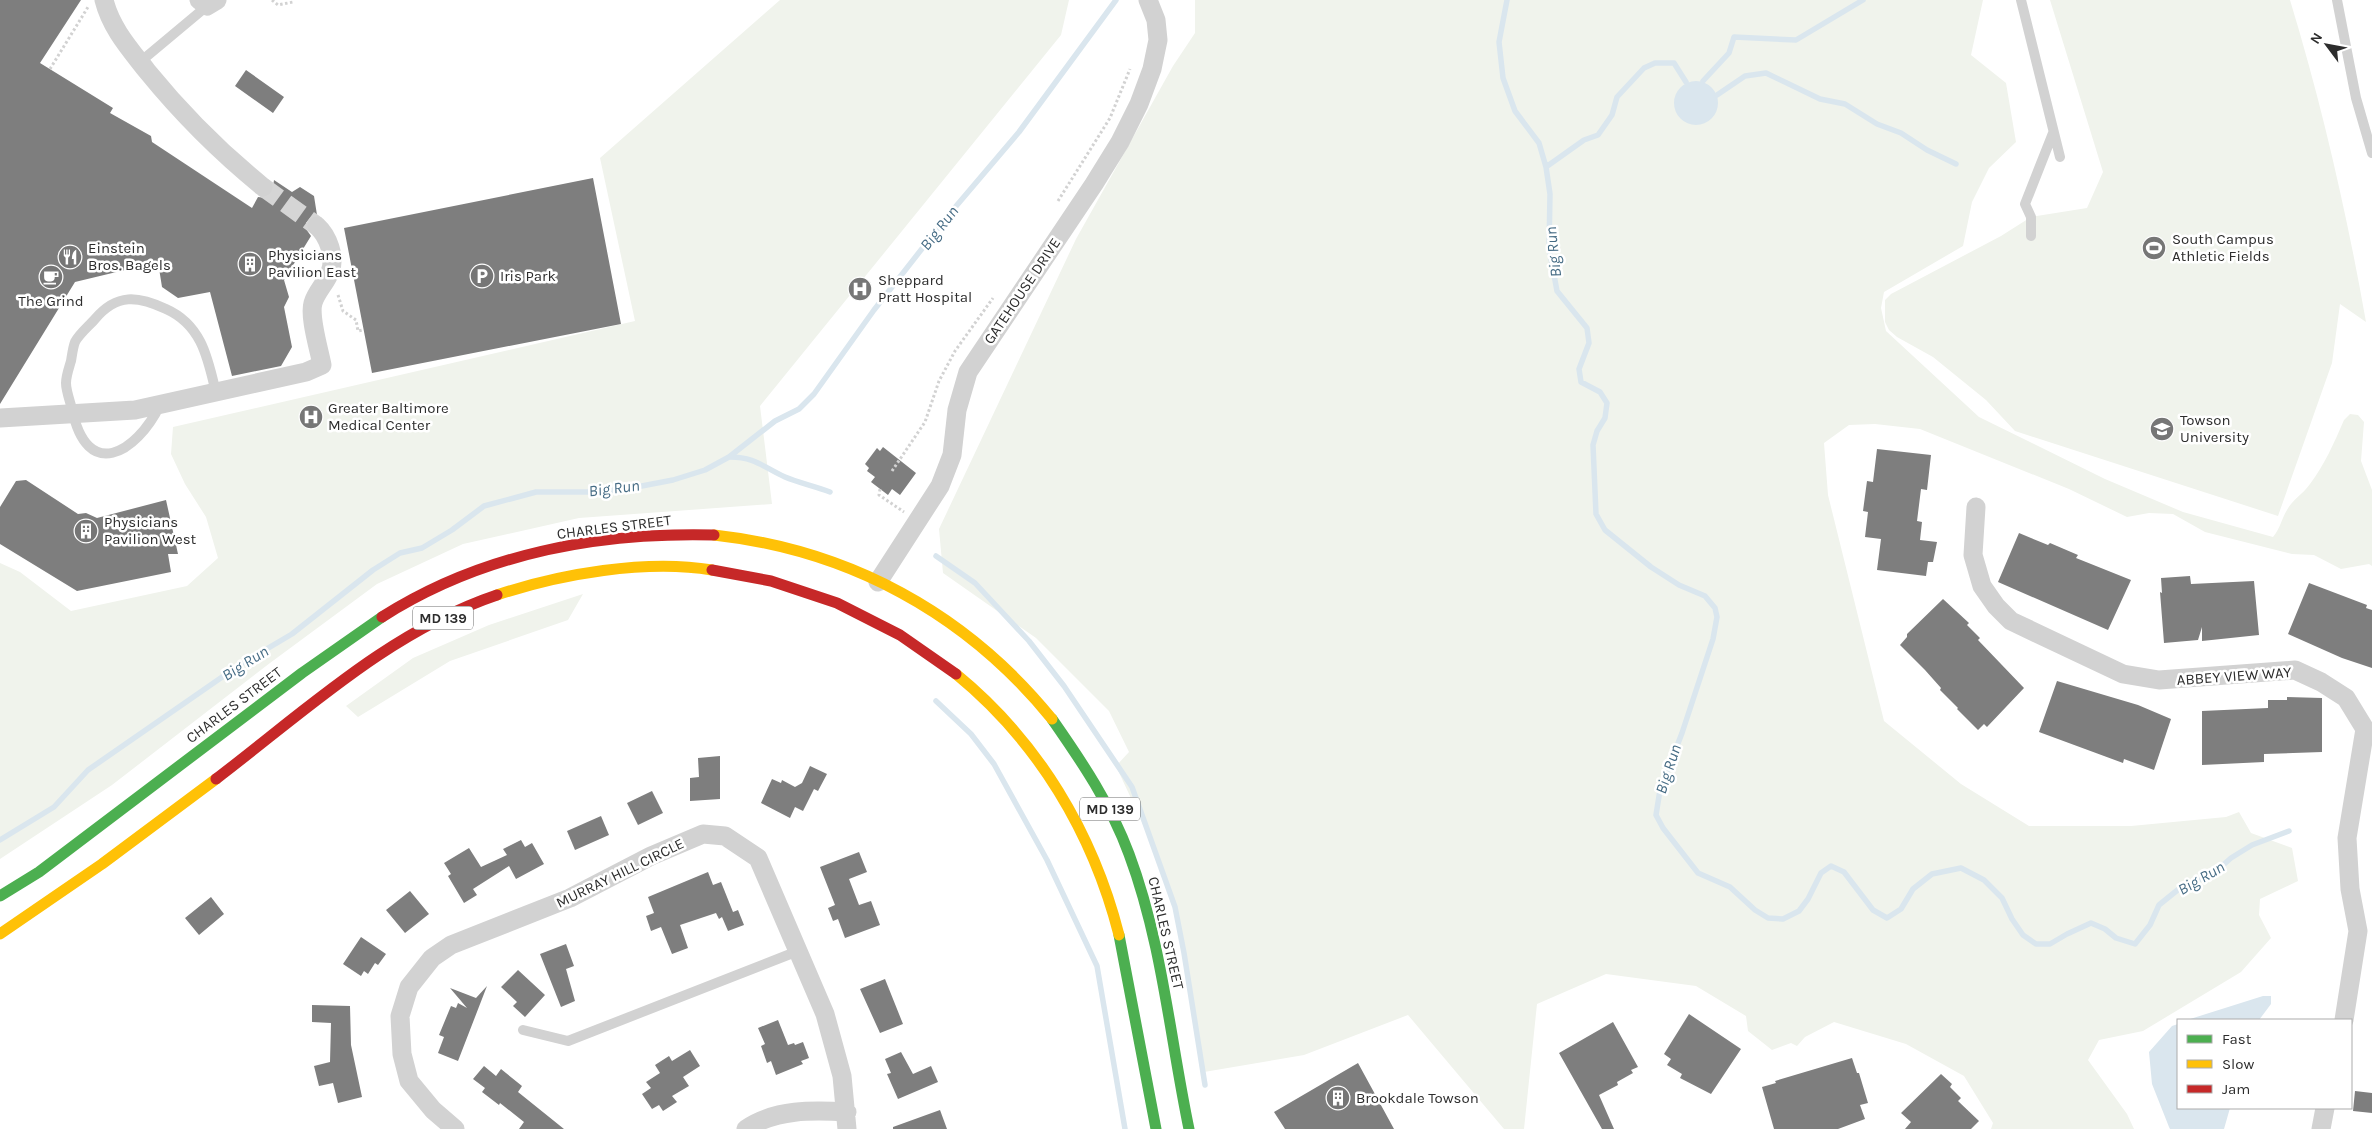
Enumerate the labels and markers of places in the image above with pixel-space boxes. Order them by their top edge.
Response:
place label: South Campus Athletic Fields [2172,230,2274,265]
sports icon: South Campus Athletic Fields [2141,235,2167,261]
place label: Einstein Bros. Bagels [88,239,171,274]
restaurant icon: Einstein Bros. Bagels [57,244,83,270]
place label: Physicians Pavilion East [268,246,357,281]
building icon: Physicians Pavilion East [237,251,263,277]
parking icon: Iris Park [469,263,495,289]
cafe icon: The Grind [38,264,64,290]
place label: Iris Park [500,267,556,285]
place label: Sheppard Pratt Hospital [878,271,972,306]
hospital icon: Sheppard Pratt Hospital [847,276,873,302]
place label: The Grind [18,292,84,310]
place label: Greater Baltimore Medical Center [328,399,449,434]
hospital icon: Greater Baltimore Medical Center [298,404,324,430]
place label: Towson University [2180,411,2249,446]
school or university icon: Towson University [2149,416,2175,442]
place label: Physicians Pavilion West [104,513,197,548]
building icon: Physicians Pavilion West [73,518,99,544]
building icon: Brookdale Towson [1325,1085,1351,1111]
place label: Brookdale Towson [1356,1089,1479,1107]

